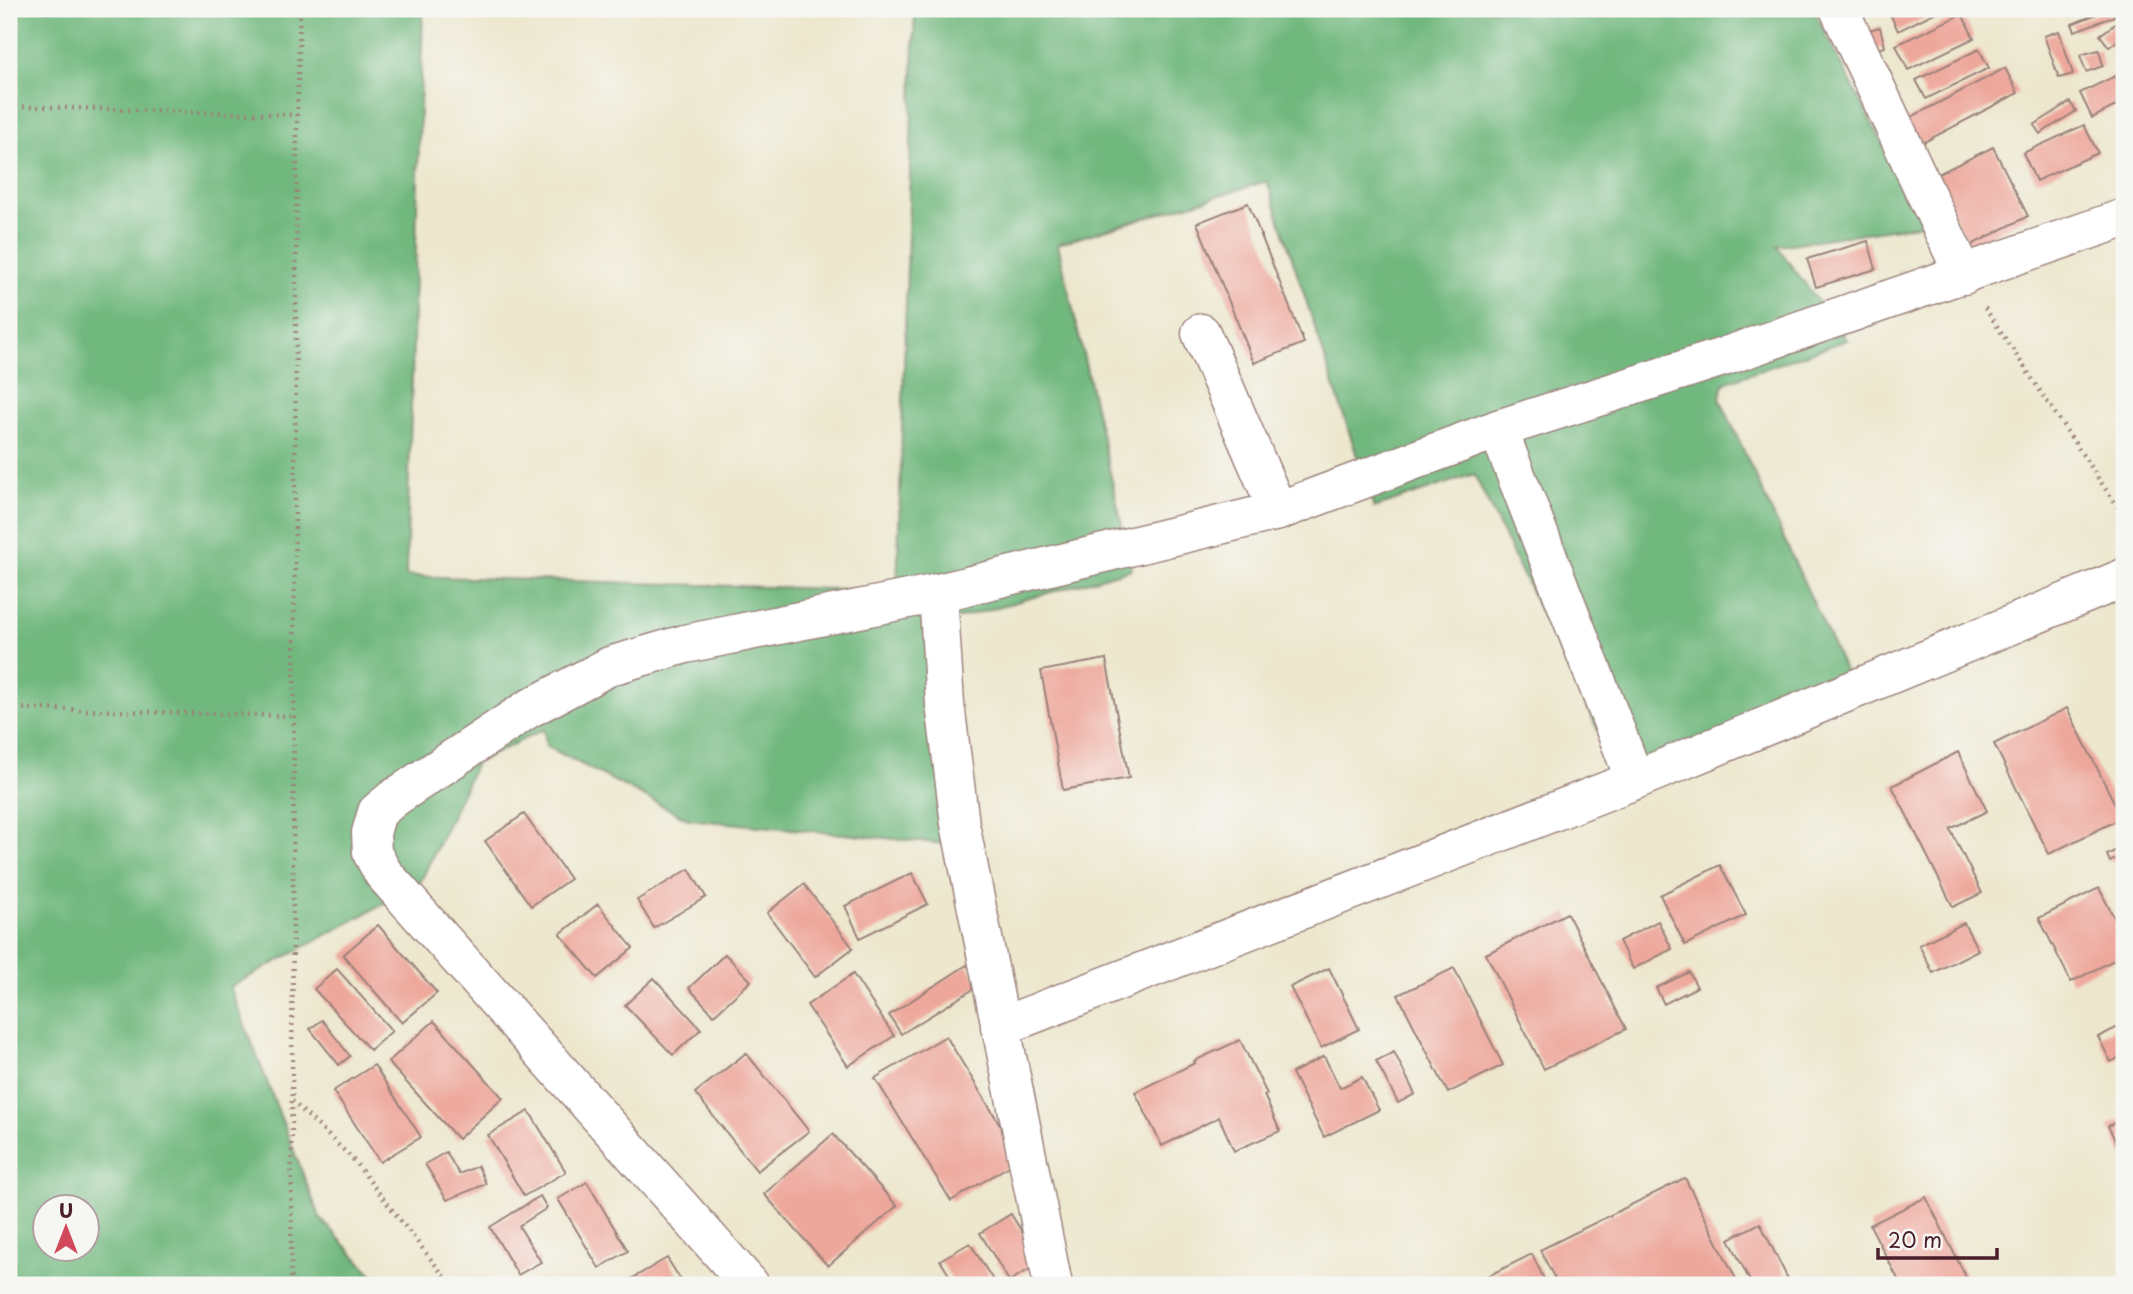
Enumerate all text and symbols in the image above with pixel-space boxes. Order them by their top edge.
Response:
north arrow [32,1192,102,1262]
text: U [59,1196,73,1224]
scale bar [1878,1217,1996,1261]
text: 20 m [1888,1223,1942,1255]

